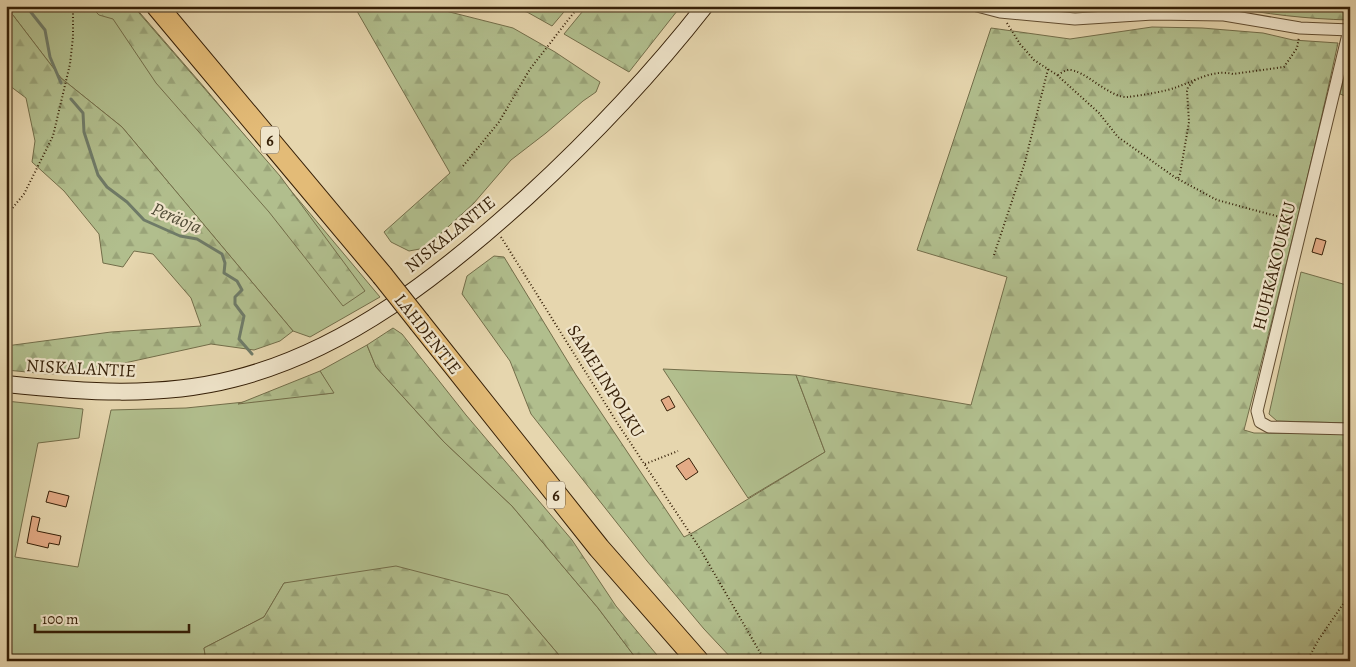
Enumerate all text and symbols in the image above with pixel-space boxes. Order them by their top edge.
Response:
road number: 6 [261,126,279,154]
street label: NISKALANTIE [400,190,500,278]
water label: Peräoja [147,196,206,240]
street label: HUHKAKOUKKU [1246,199,1302,333]
street label: LAHDENTIE [389,289,467,379]
street label: SAMELINPOLKU [562,320,650,442]
street label: NISKALANTIE [25,353,137,383]
road number: 6 [547,482,565,508]
scale bar [35,602,189,634]
text: 100 m [42,609,79,629]

